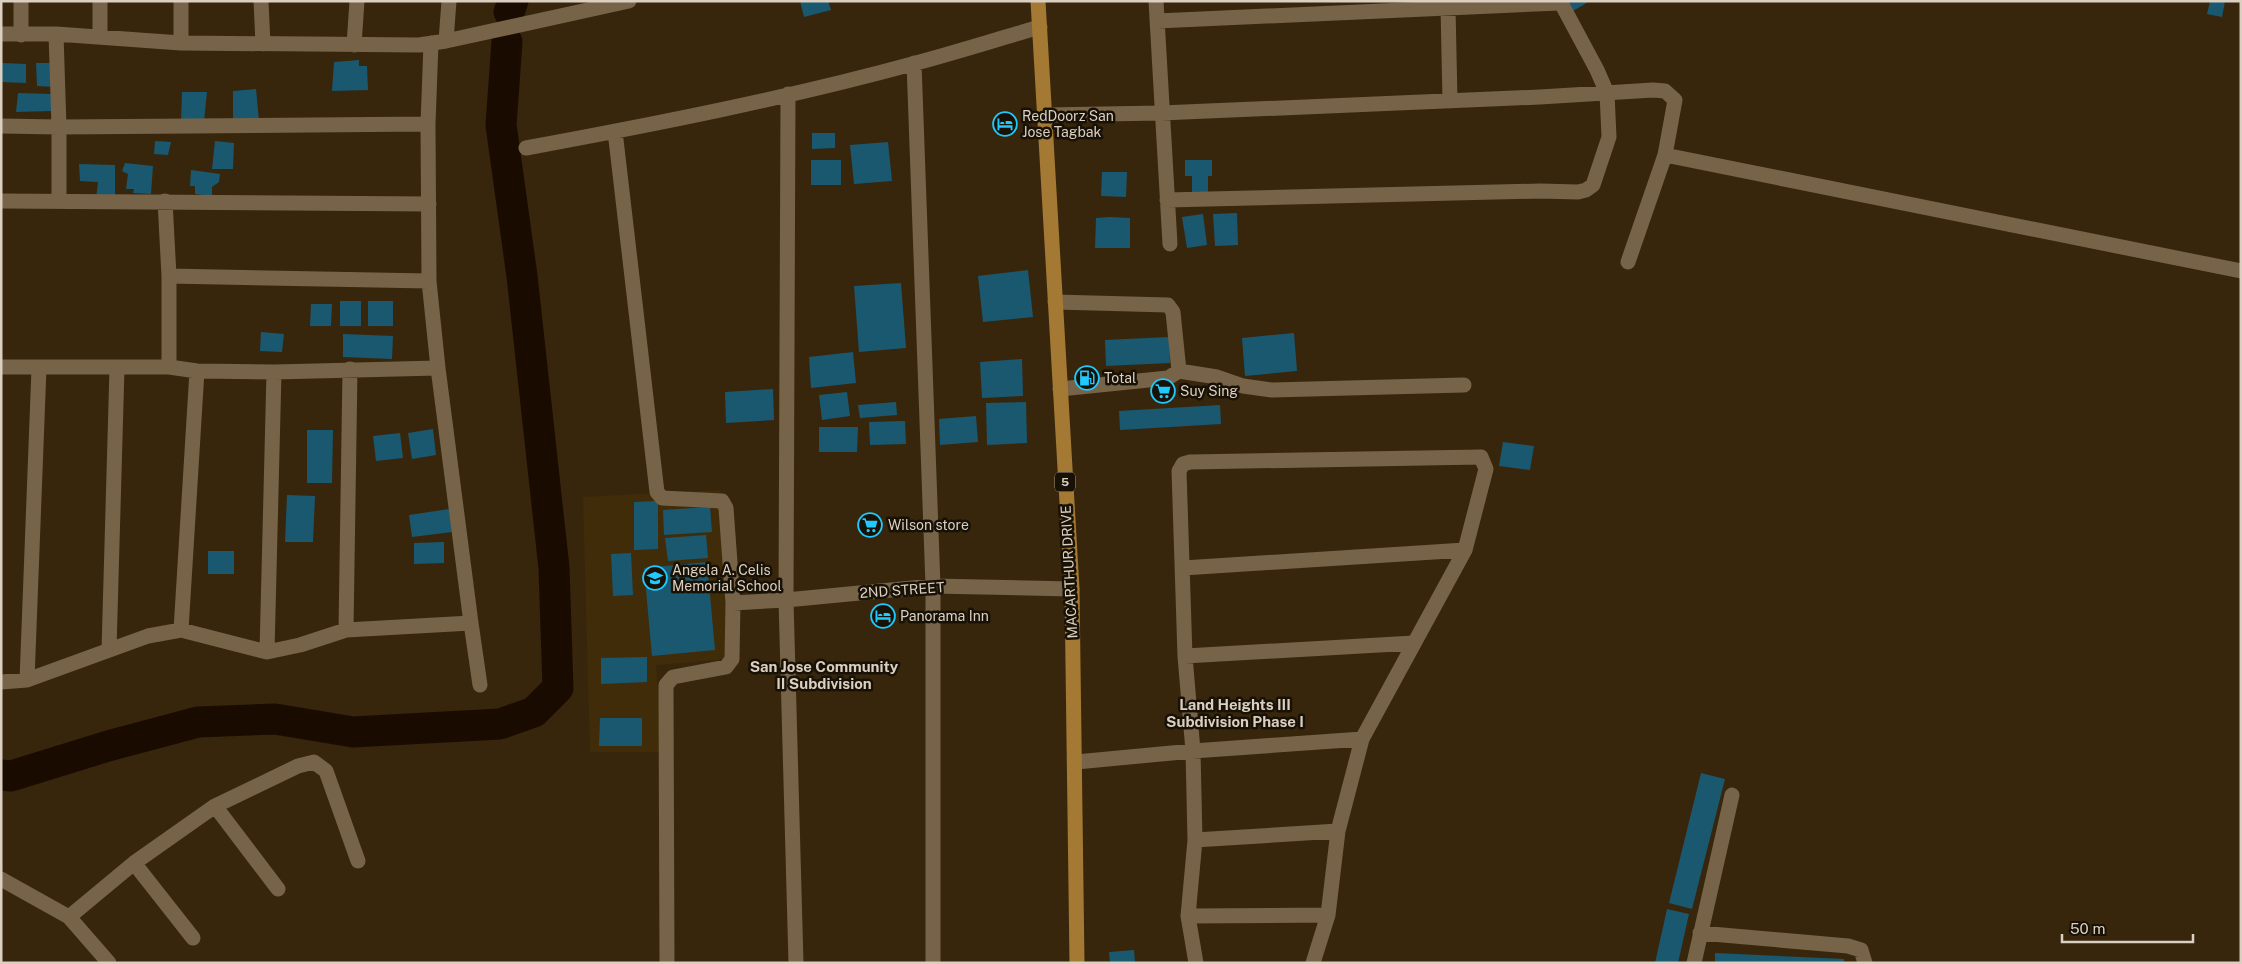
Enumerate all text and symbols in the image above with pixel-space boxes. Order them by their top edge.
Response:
place label: RedDoorz San Jose Tagbak [1022,108,1114,140]
hotel icon: RedDoorz San Jose Tagbak [992,111,1018,137]
fuel station icon: Total [1074,365,1100,391]
place label: Total [1104,370,1136,386]
supermarket icon: Suy Sing [1150,378,1176,404]
place label: Suy Sing [1180,383,1238,399]
road number: 5 [1055,472,1075,492]
street label: MACARTHUR DRIVE [1058,505,1080,639]
supermarket icon: Wilson store [857,512,883,538]
place label: Wilson store [888,517,969,533]
place label: Angela A. Celis Memorial School [672,562,782,594]
school or university icon: Angela A. Celis Memorial School [642,565,668,591]
street label: 2ND STREET [859,579,945,601]
hotel icon: Panorama Inn [870,603,896,629]
place label: Panorama Inn [900,608,989,624]
district label: San Jose Community II Subdivision [750,658,899,692]
district label: Land Heights III Subdivision Phase I [1166,696,1304,730]
scale bar [2062,912,2193,944]
text: 50 m [2070,920,2105,937]

